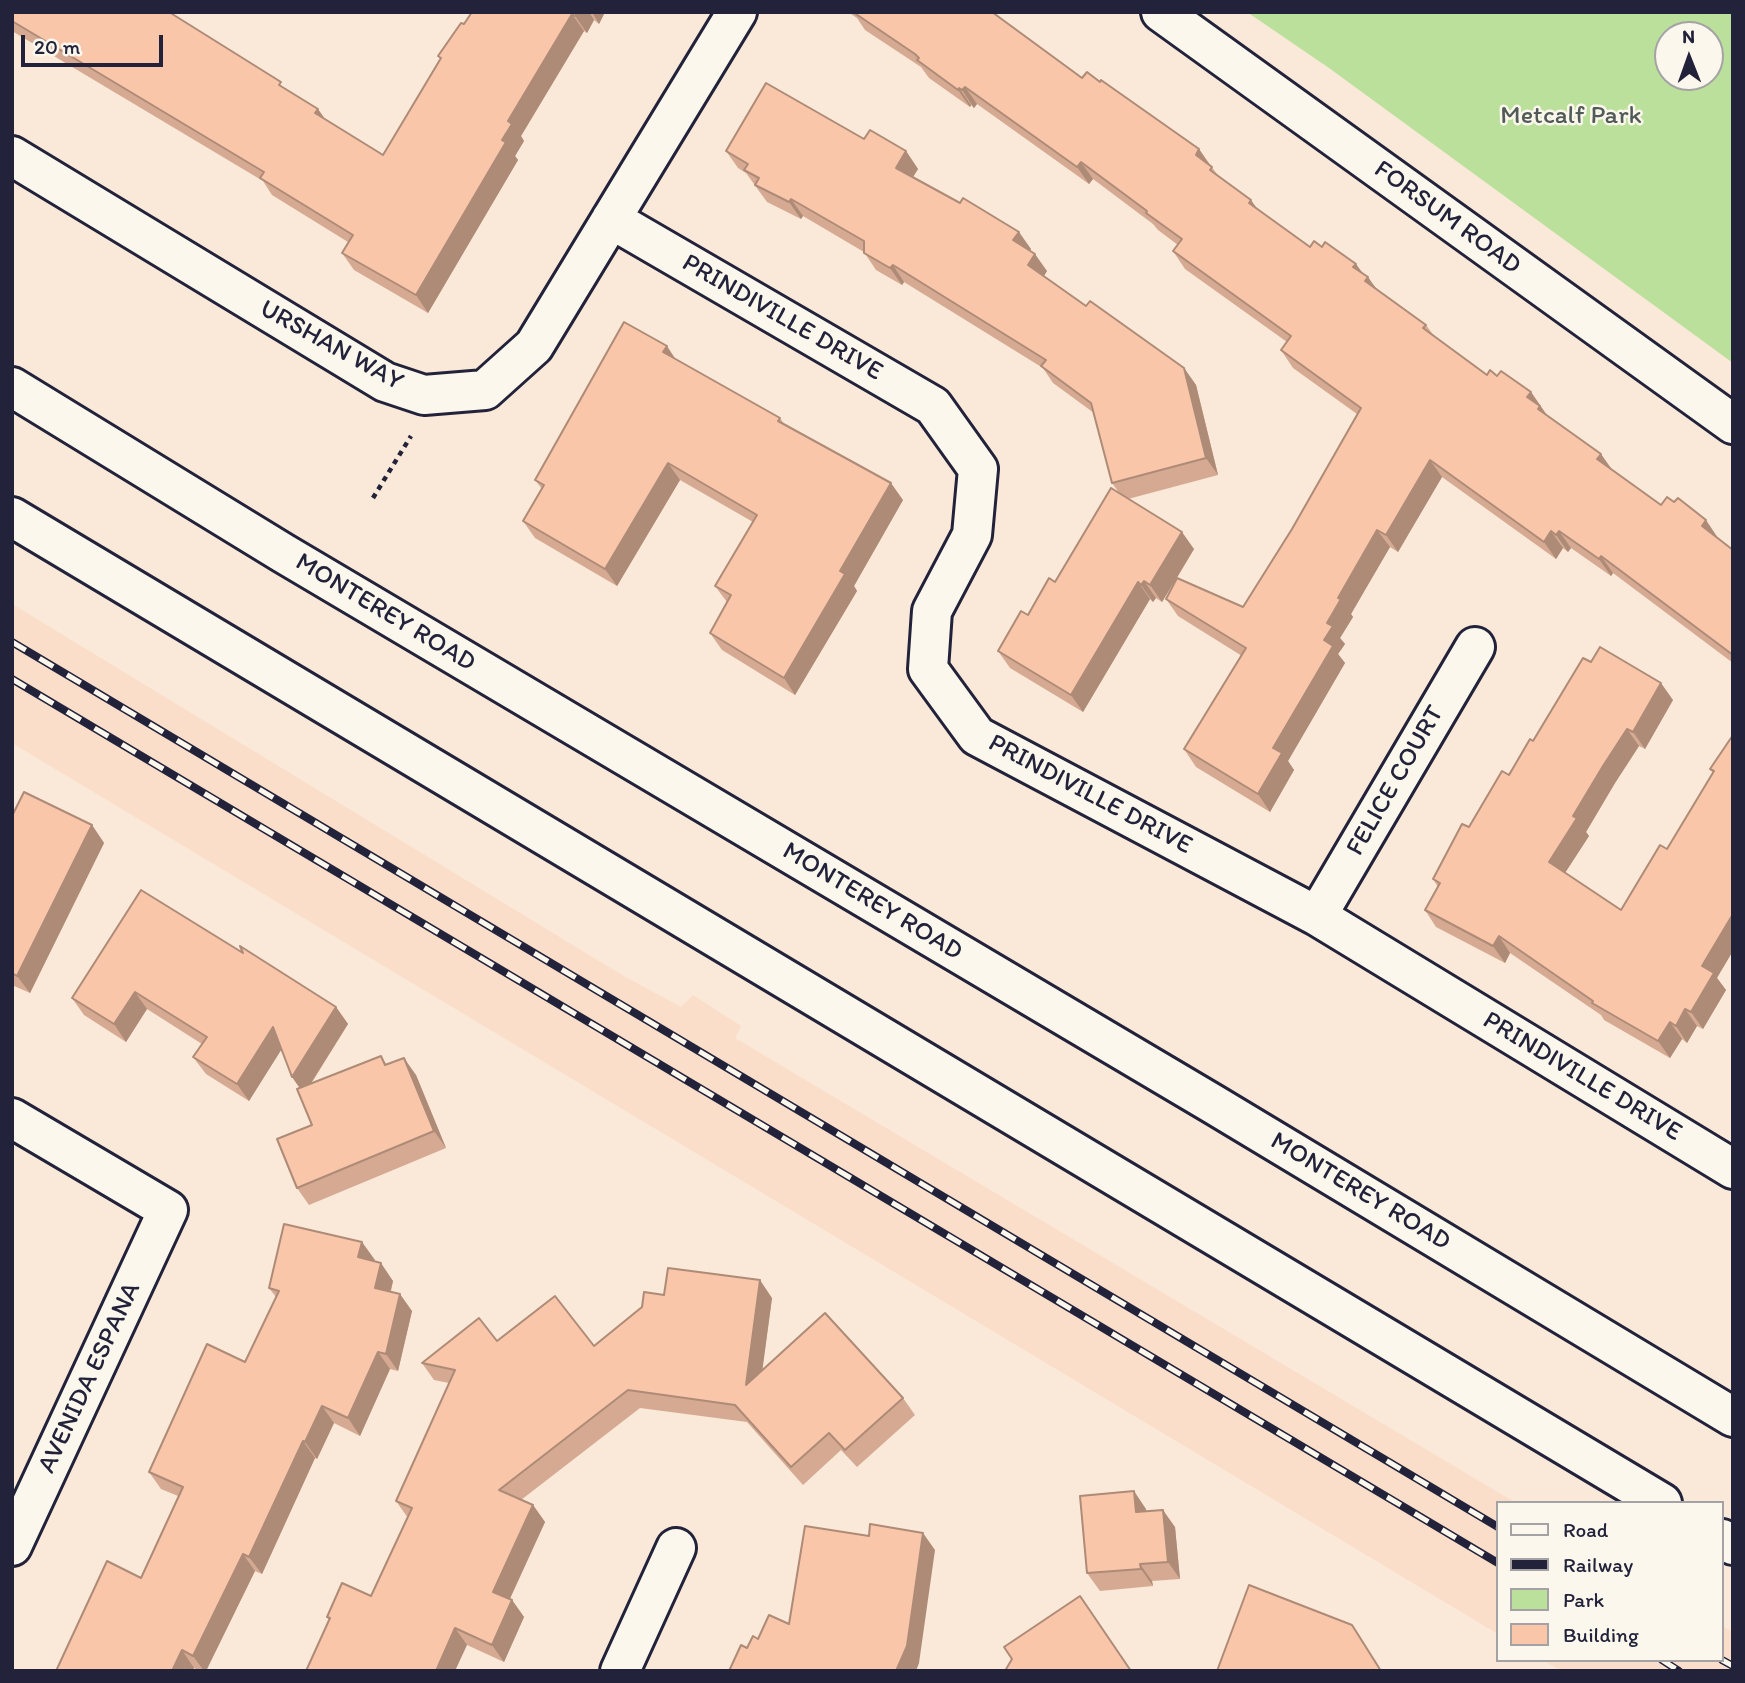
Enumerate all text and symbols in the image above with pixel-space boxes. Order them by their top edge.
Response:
scale bar [24,21,166,65]
north arrow [1654,21,1724,91]
text: N [1682,25,1695,48]
text: 20 m [34,34,80,59]
park label: Metcalf Park [1500,100,1642,132]
street label: FORSUM ROAD [1368,154,1526,282]
street label: PRINDIVILLE DRIVE [676,248,888,388]
street label: URSHAN WAY [254,294,408,398]
street label: MONTEREY ROAD [289,547,481,679]
street label: FELICE COURT [1340,700,1452,862]
street label: PRINDIVILLE DRIVE [983,728,1197,862]
street label: MONTEREY ROAD [776,836,968,968]
street label: PRINDIVILLE DRIVE [1477,1005,1687,1149]
street label: MONTEREY ROAD [1264,1126,1456,1258]
street label: AVENIDA ESPANA [32,1278,148,1478]
legend [1496,1501,1724,1662]
text: Road [1563,1517,1608,1542]
text: Railway [1563,1552,1633,1577]
text: Park [1563,1587,1604,1612]
text: Building [1563,1622,1639,1647]

